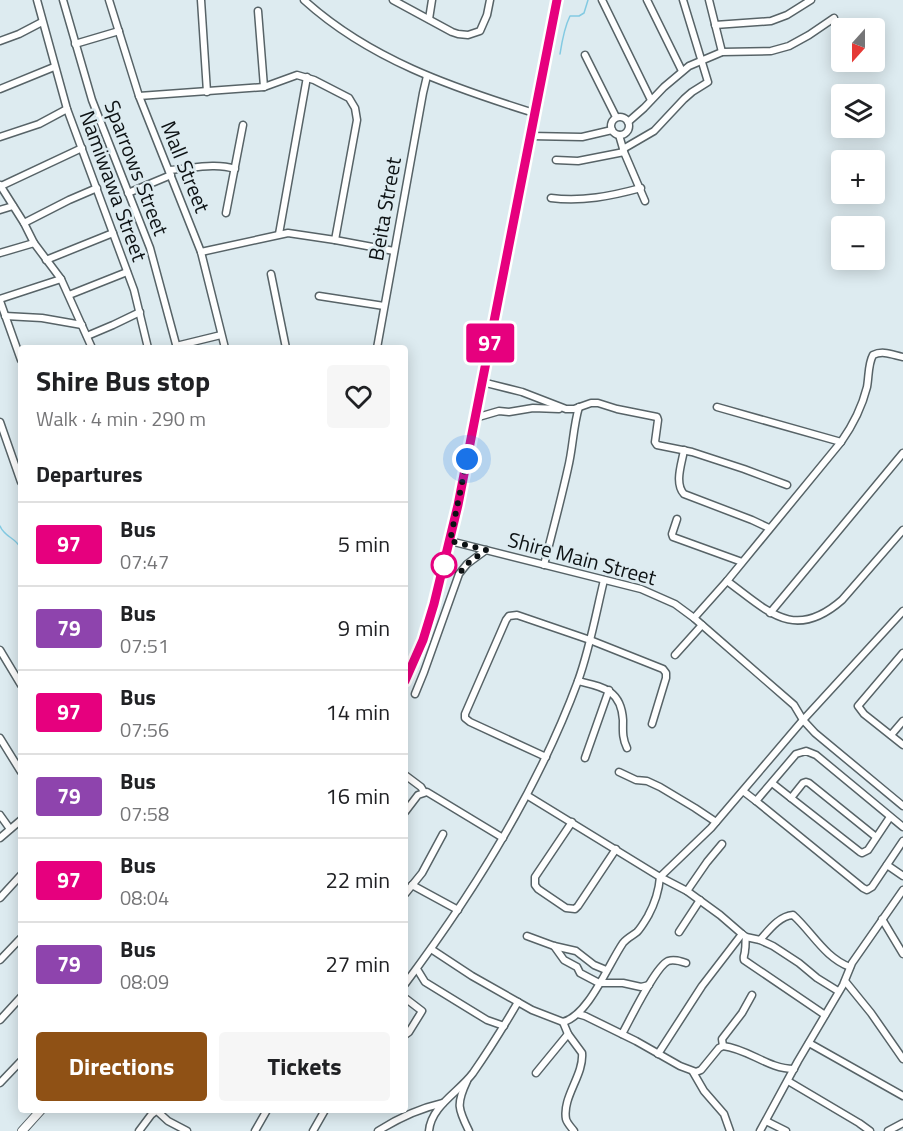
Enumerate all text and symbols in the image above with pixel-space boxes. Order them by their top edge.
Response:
north arrow [831,18,885,72]
map controls [831,18,885,270]
button: layers [831,84,885,138]
street label: Sparrows Street [96,95,178,241]
street label: Namiwawa Street [72,106,156,266]
street label: Mall Street [153,116,219,218]
button: + [831,150,885,204]
street label: Beita Street [359,154,409,263]
button: − [831,216,885,270]
line badge: 97 [463,324,517,362]
text: 97 [478,327,502,359]
text: Shire Bus stop [36,359,210,402]
button: heart [327,365,390,428]
text: Walk · 4 min · 290 m [36,403,206,434]
your location [452,444,482,474]
text: Departures [36,457,143,491]
text: Bus [120,512,156,546]
street label: Shire Main Street [505,523,661,593]
text: 5 min [338,527,390,561]
text: 97 [57,528,81,560]
text: 07:47 [120,546,169,577]
unlabelled marker [431,552,457,578]
text: Bus [120,596,156,630]
text: 9 min [338,611,390,645]
text: 79 [57,612,81,644]
text: 07:51 [120,630,169,661]
text: Bus [120,680,156,714]
text: 14 min [325,695,390,729]
text: 97 [57,696,81,728]
text: 07:56 [120,714,169,745]
text: Bus [120,764,156,798]
text: 16 min [325,779,390,813]
text: 79 [57,780,81,812]
text: 07:58 [120,798,169,829]
text: Bus [120,848,156,882]
text: 22 min [325,863,390,897]
text: 97 [57,864,81,896]
text: 08:04 [120,882,169,913]
text: Bus [120,932,156,966]
text: 27 min [325,947,390,981]
text: 79 [57,948,81,980]
text: 08:09 [120,966,169,997]
button: Directions [36,1032,207,1101]
button: Tickets [219,1032,390,1101]

